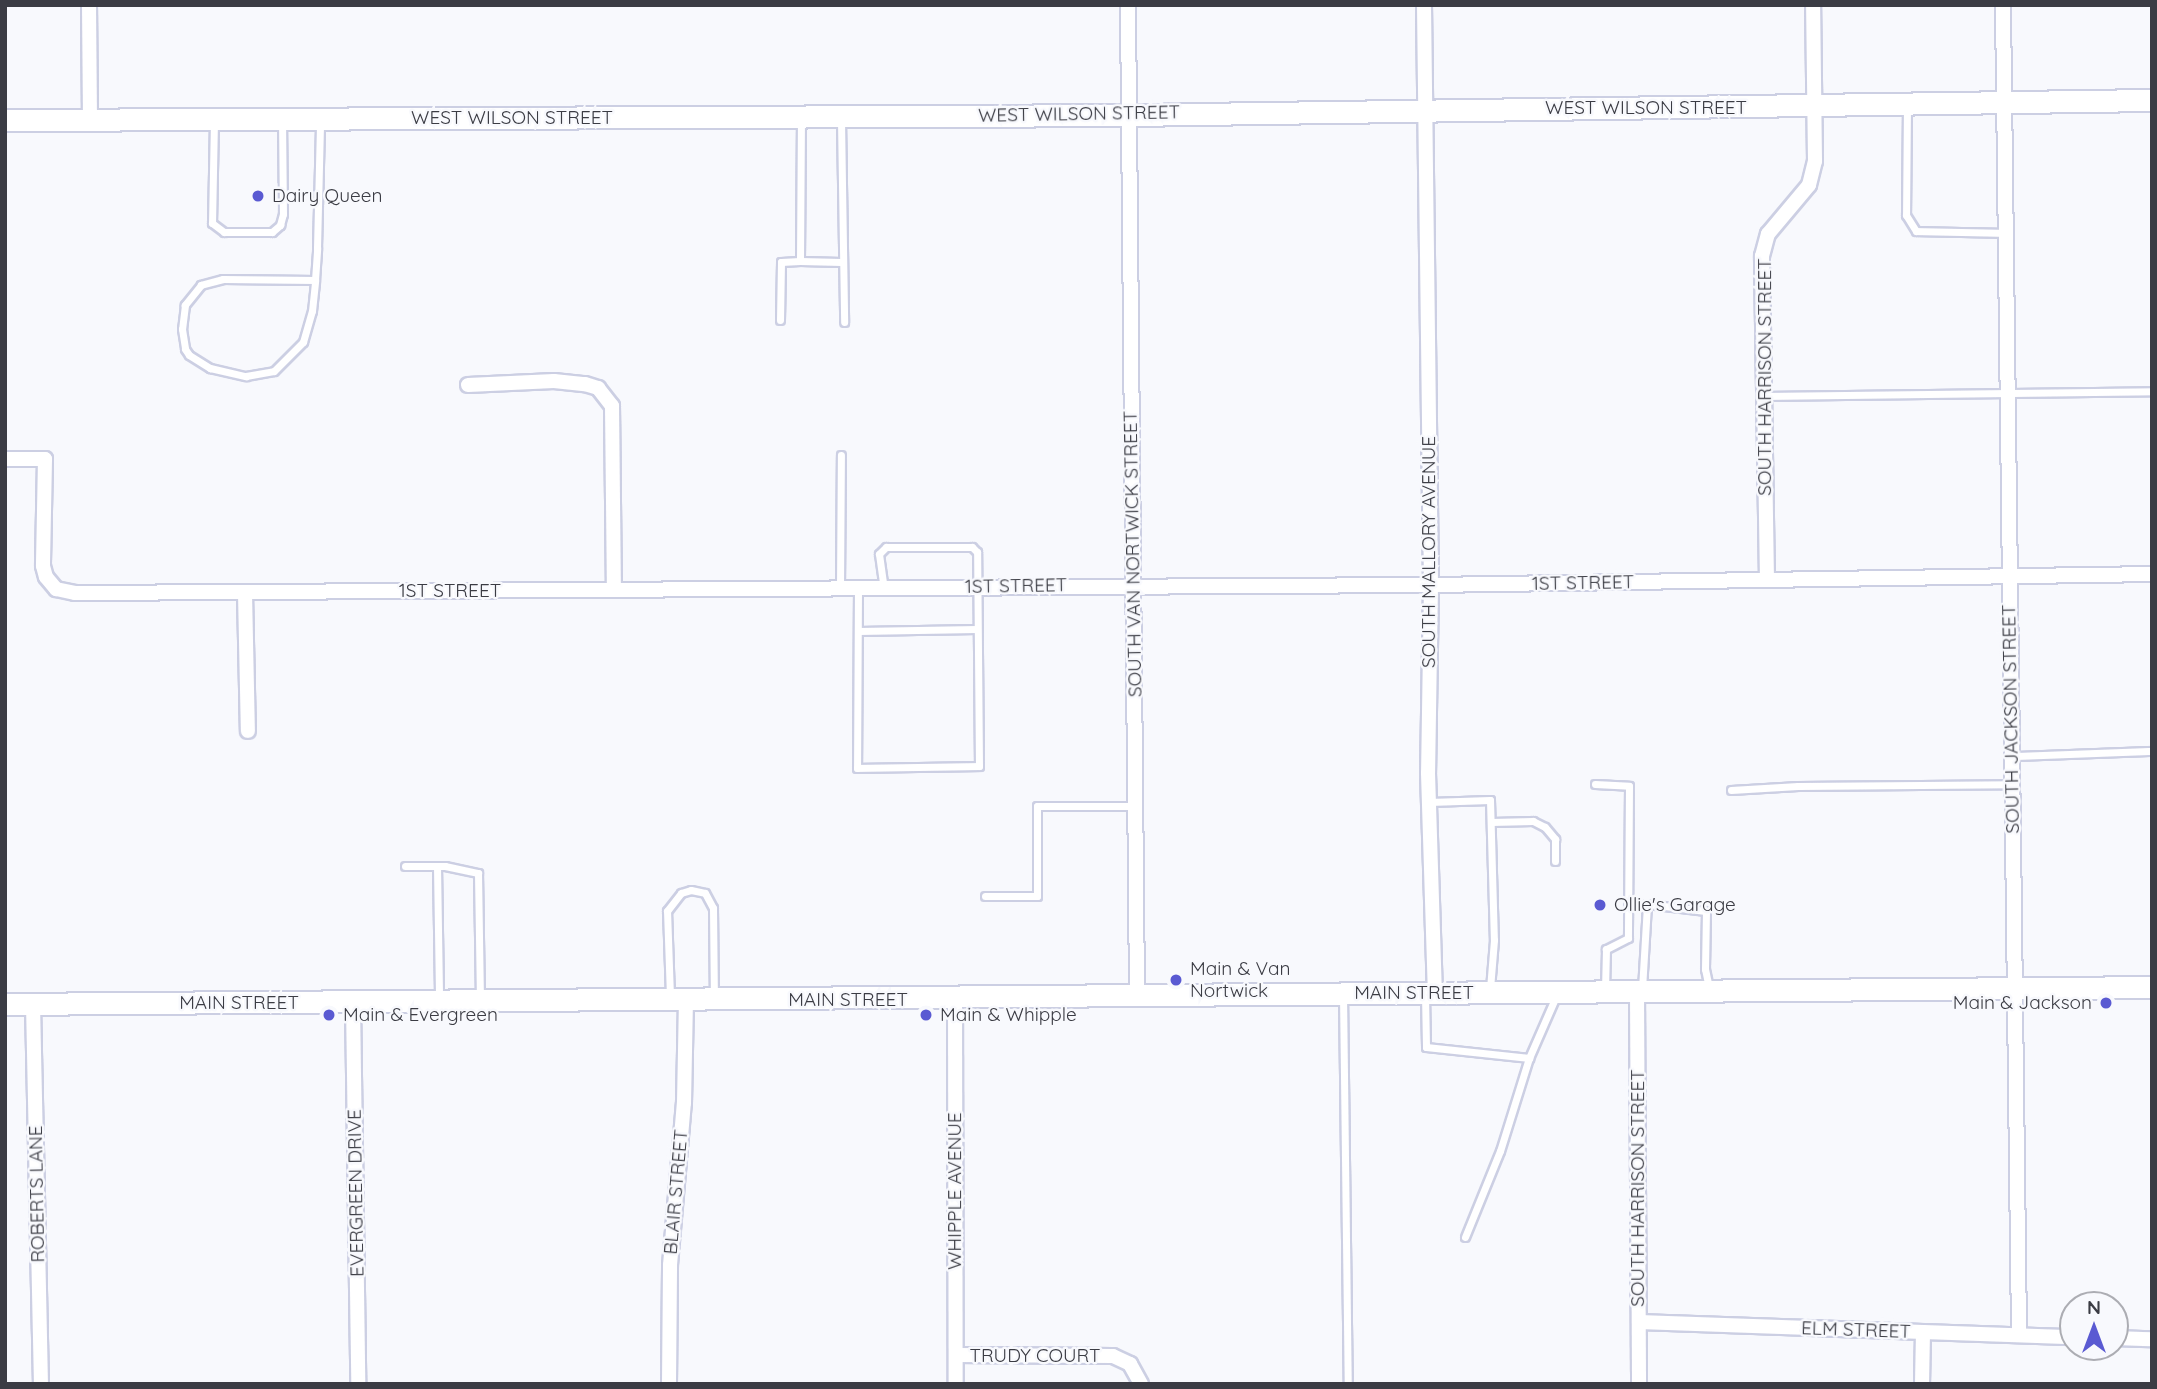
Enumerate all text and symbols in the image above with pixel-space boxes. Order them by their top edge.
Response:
street label: WEST WILSON STREET [1545,97,1747,119]
street label: WEST WILSON STREET [978,101,1180,127]
street label: WEST WILSON STREET [411,107,613,129]
place label: Dairy Queen [272,185,383,207]
marker: Dairy Queen [250,188,266,204]
street label: SOUTH HARRISON STREET [1754,258,1776,496]
street label: SOUTH VAN NORTWICK STREET [1119,411,1147,697]
street label: SOUTH MALLORY AVENUE [1418,436,1440,668]
street label: 1ST STREET [1532,571,1634,595]
street label: 1ST STREET [965,574,1067,598]
street label: 1ST STREET [399,580,501,602]
street label: SOUTH JACKSON STREET [1998,604,2024,834]
place label: Ollie's Garage [1614,894,1736,916]
marker: Ollie's Garage [1592,897,1608,913]
place label: Main & Van Nortwick [1190,958,1290,1002]
marker: Main & Van Nortwick [1168,972,1184,988]
street label: MAIN STREET [1354,982,1474,1004]
street label: MAIN STREET [788,989,908,1011]
street label: MAIN STREET [179,992,299,1014]
place label: Main & Jackson [1953,992,2092,1014]
marker: Main & Jackson [2098,995,2114,1011]
place label: Main & Evergreen [343,1004,498,1026]
place label: Main & Whipple [940,1004,1077,1026]
marker: Main & Evergreen [321,1007,337,1023]
marker: Main & Whipple [918,1007,934,1023]
street label: SOUTH HARRISON STREET [1627,1069,1649,1307]
street label: EVERGREEN DRIVE [343,1109,369,1277]
street label: WHIPPLE AVENUE [944,1112,966,1270]
street label: ROBERTS LANE [24,1125,50,1263]
street label: BLAIR STREET [659,1129,693,1255]
north arrow [2059,1291,2129,1361]
text: N [2087,1295,2101,1319]
street label: ELM STREET [1801,1317,1911,1343]
street label: TRUDY COURT [969,1345,1101,1367]

